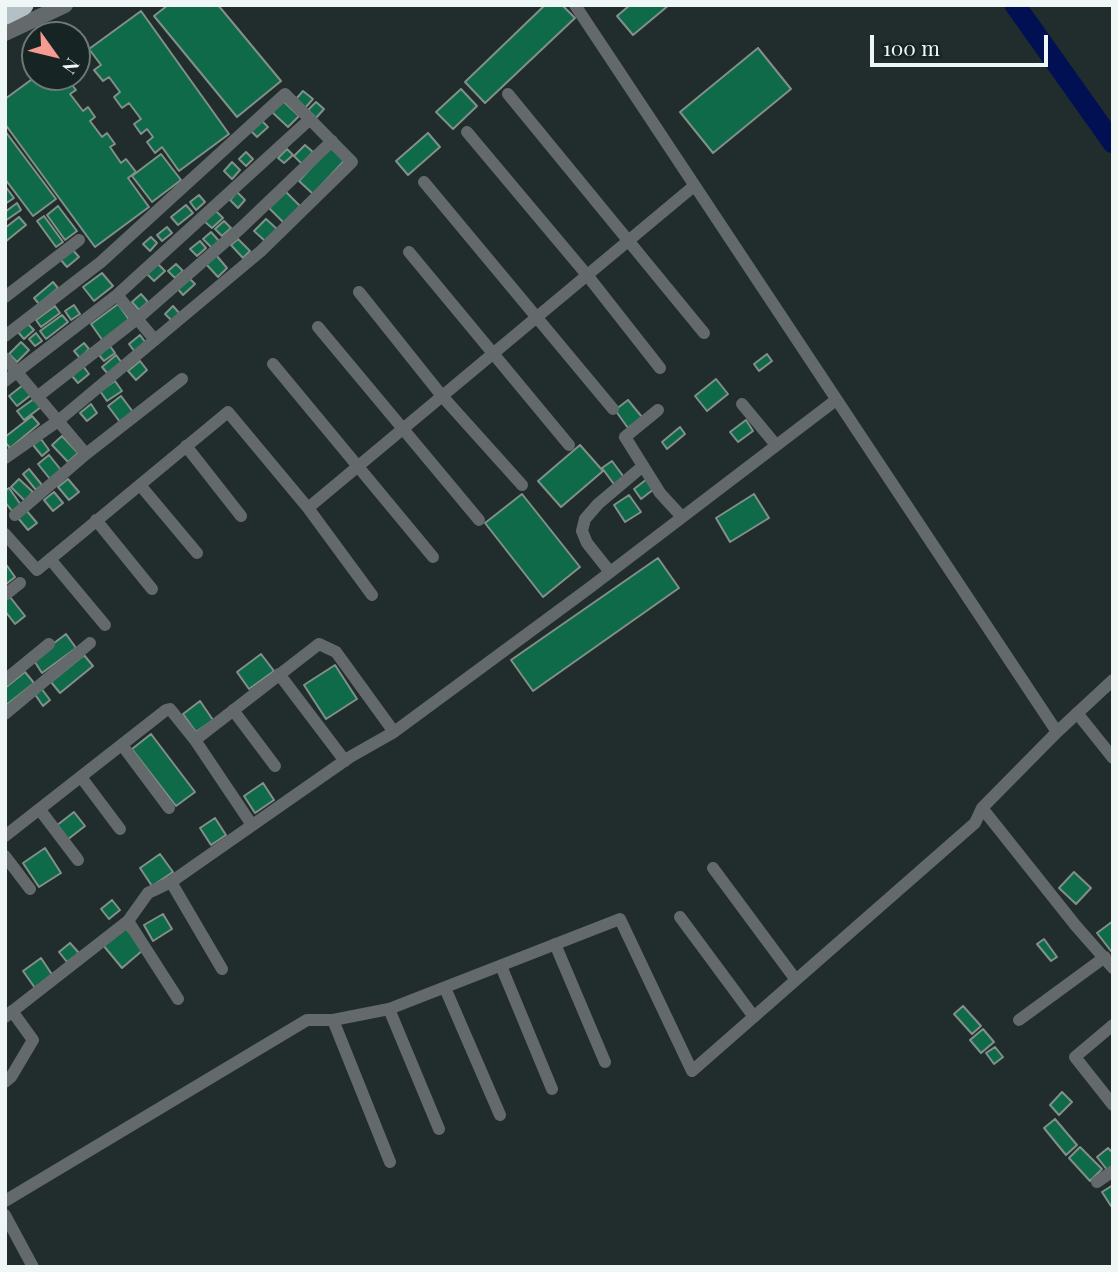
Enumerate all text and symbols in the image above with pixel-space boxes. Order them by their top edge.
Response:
north arrow [21,21,91,91]
scale bar [873,21,1052,65]
text: 100 m [883,33,940,61]
text: N [57,54,86,80]

